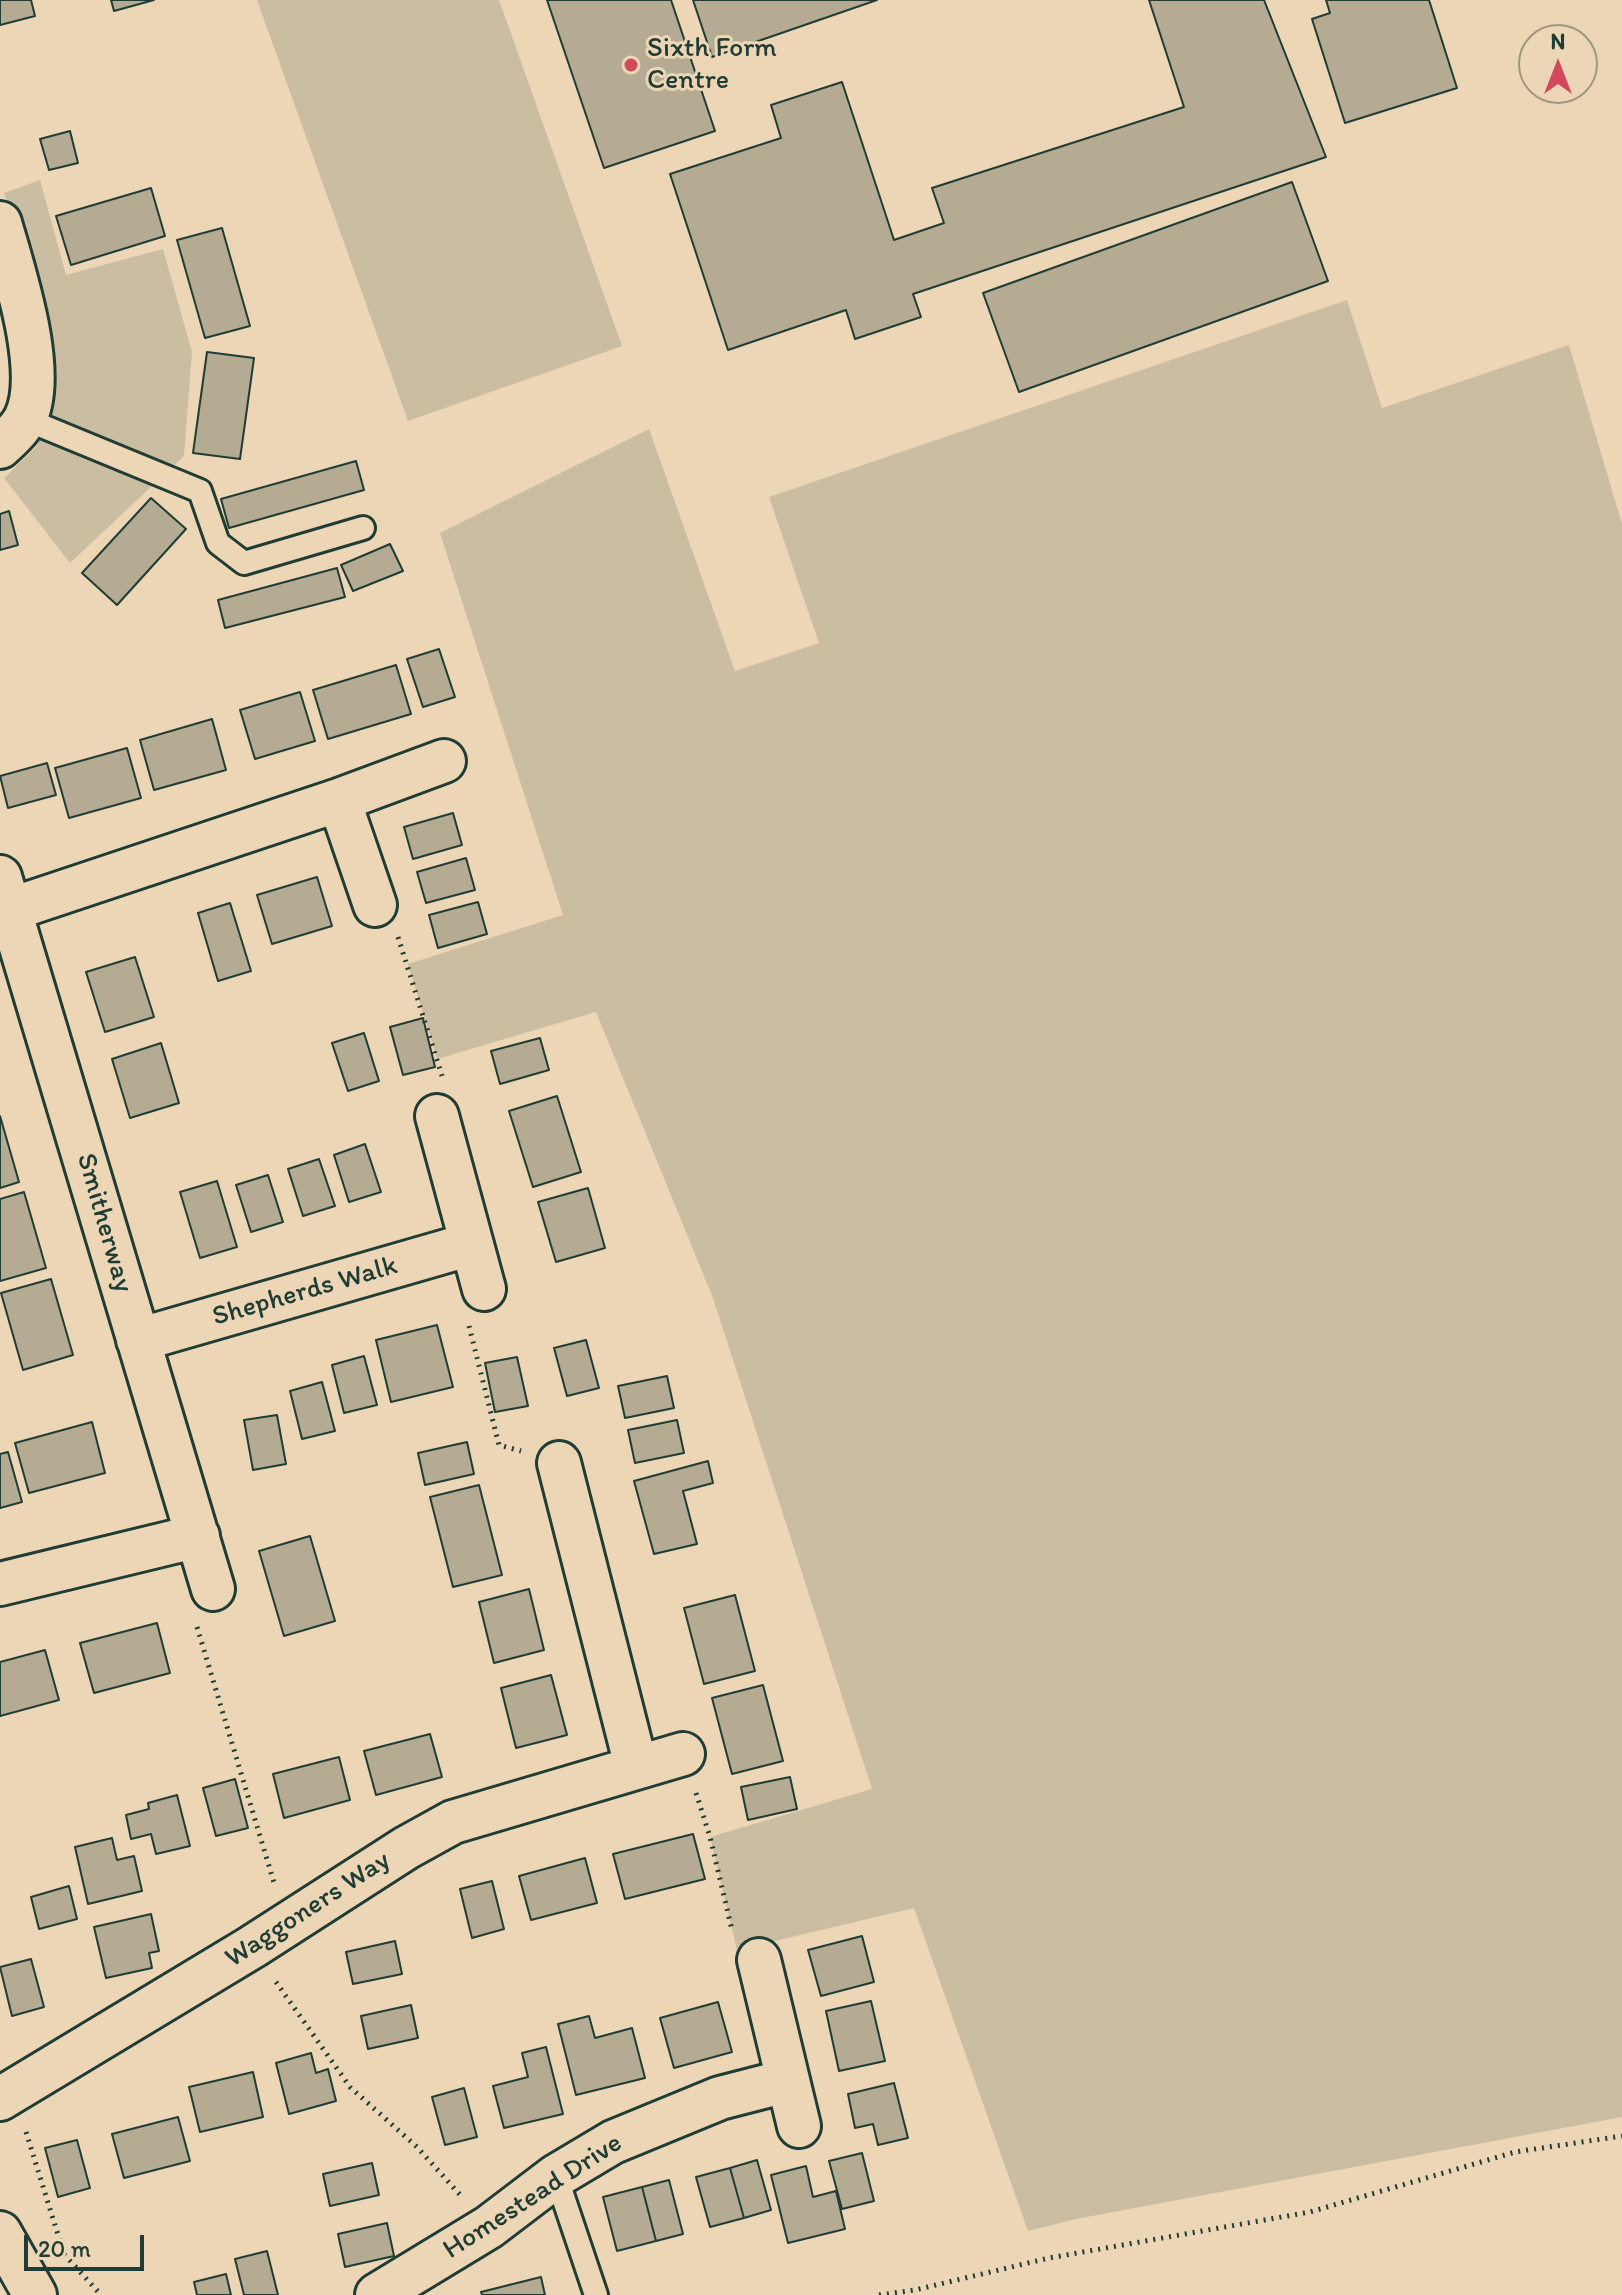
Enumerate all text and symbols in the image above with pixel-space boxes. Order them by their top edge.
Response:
north arrow [1518,24,1598,104]
text: N [1551,28,1565,55]
place label: Sixth Form Centre [647,32,777,98]
marker: Sixth Form Centre [622,56,640,74]
street label: Smitherway [68,1150,140,1296]
street label: Shepherds Walk [209,1250,401,1334]
street label: Waggoners Way [219,1844,397,1976]
street label: Homestead Drive [437,2127,629,2267]
scale bar [28,2219,148,2269]
text: 20 m [38,2234,91,2263]

